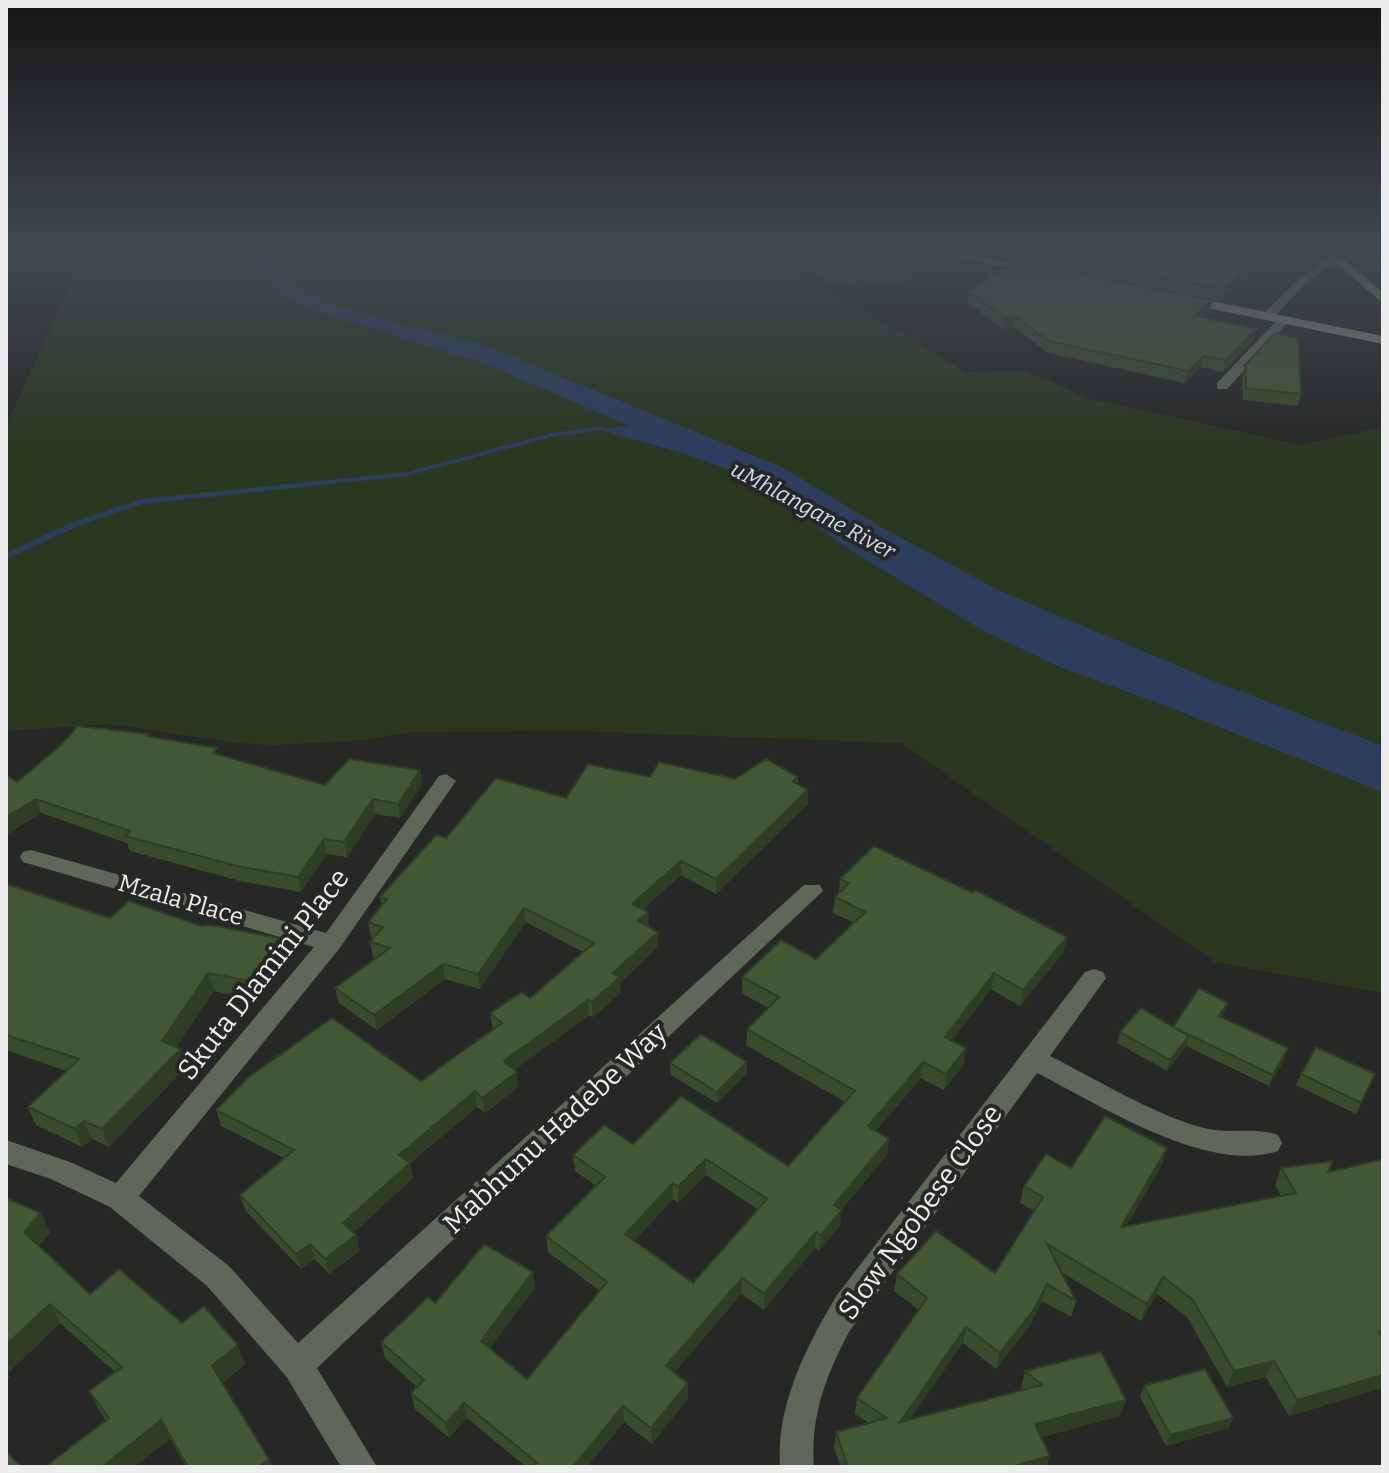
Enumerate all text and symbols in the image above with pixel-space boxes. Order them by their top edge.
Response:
water label: uMhlangane River [726,455,901,565]
street label: Skuta Dlamini Place [170,862,356,1086]
street label: Mzala Place [115,869,247,931]
street label: Mabhunu Hadebe Way [437,1016,674,1240]
street label: Slow Ngobese Close [831,1098,1009,1326]

